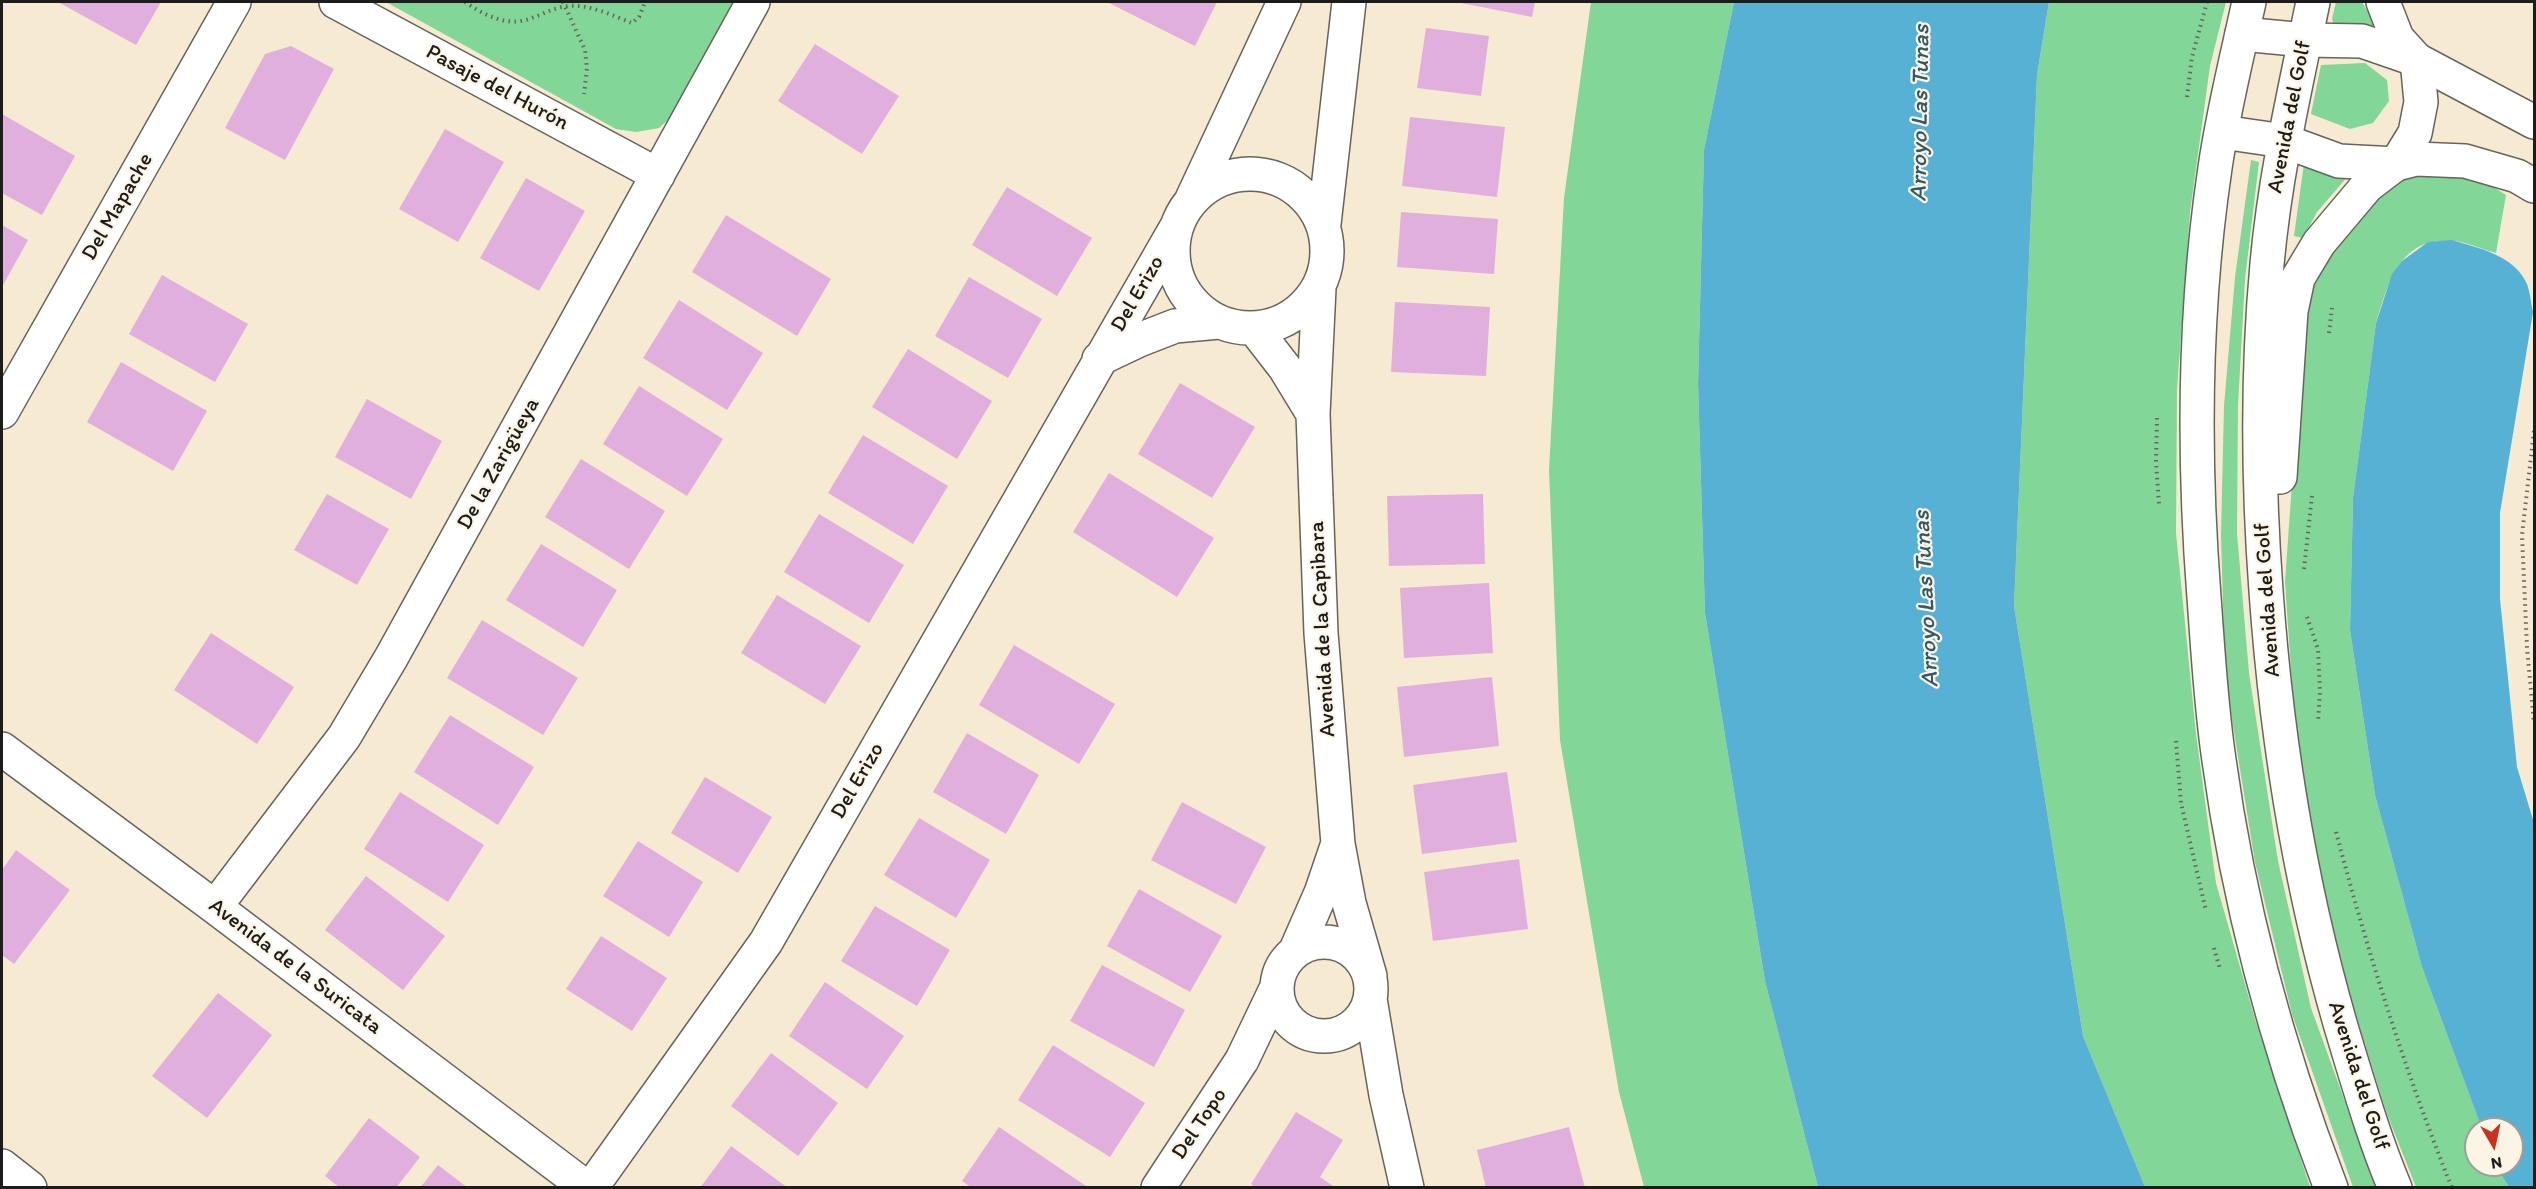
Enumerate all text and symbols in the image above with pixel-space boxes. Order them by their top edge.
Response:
water label: Arroyo Las Tunas [1905,24,1937,202]
street label: Avenida del Golf [2262,38,2318,196]
street label: Pasaje del Hurón [421,39,573,137]
street label: Del Mapache [77,149,159,265]
street label: Del Erizo [1106,251,1170,337]
street label: De la Zarigüeya [452,393,546,535]
water label: Arroyo Las Tunas [1908,510,1946,688]
street label: Avenida de la Capibara [1304,520,1342,738]
street label: Avenida del Golf [2249,522,2287,678]
street label: Del Erizo [826,738,890,824]
street label: Avenida de la Suricata [203,893,387,1041]
street label: Avenida del Golf [2322,998,2394,1154]
street label: Del Topo [1167,1083,1233,1165]
north arrow [2464,1117,2524,1177]
text: N [2490,1153,2503,1174]

